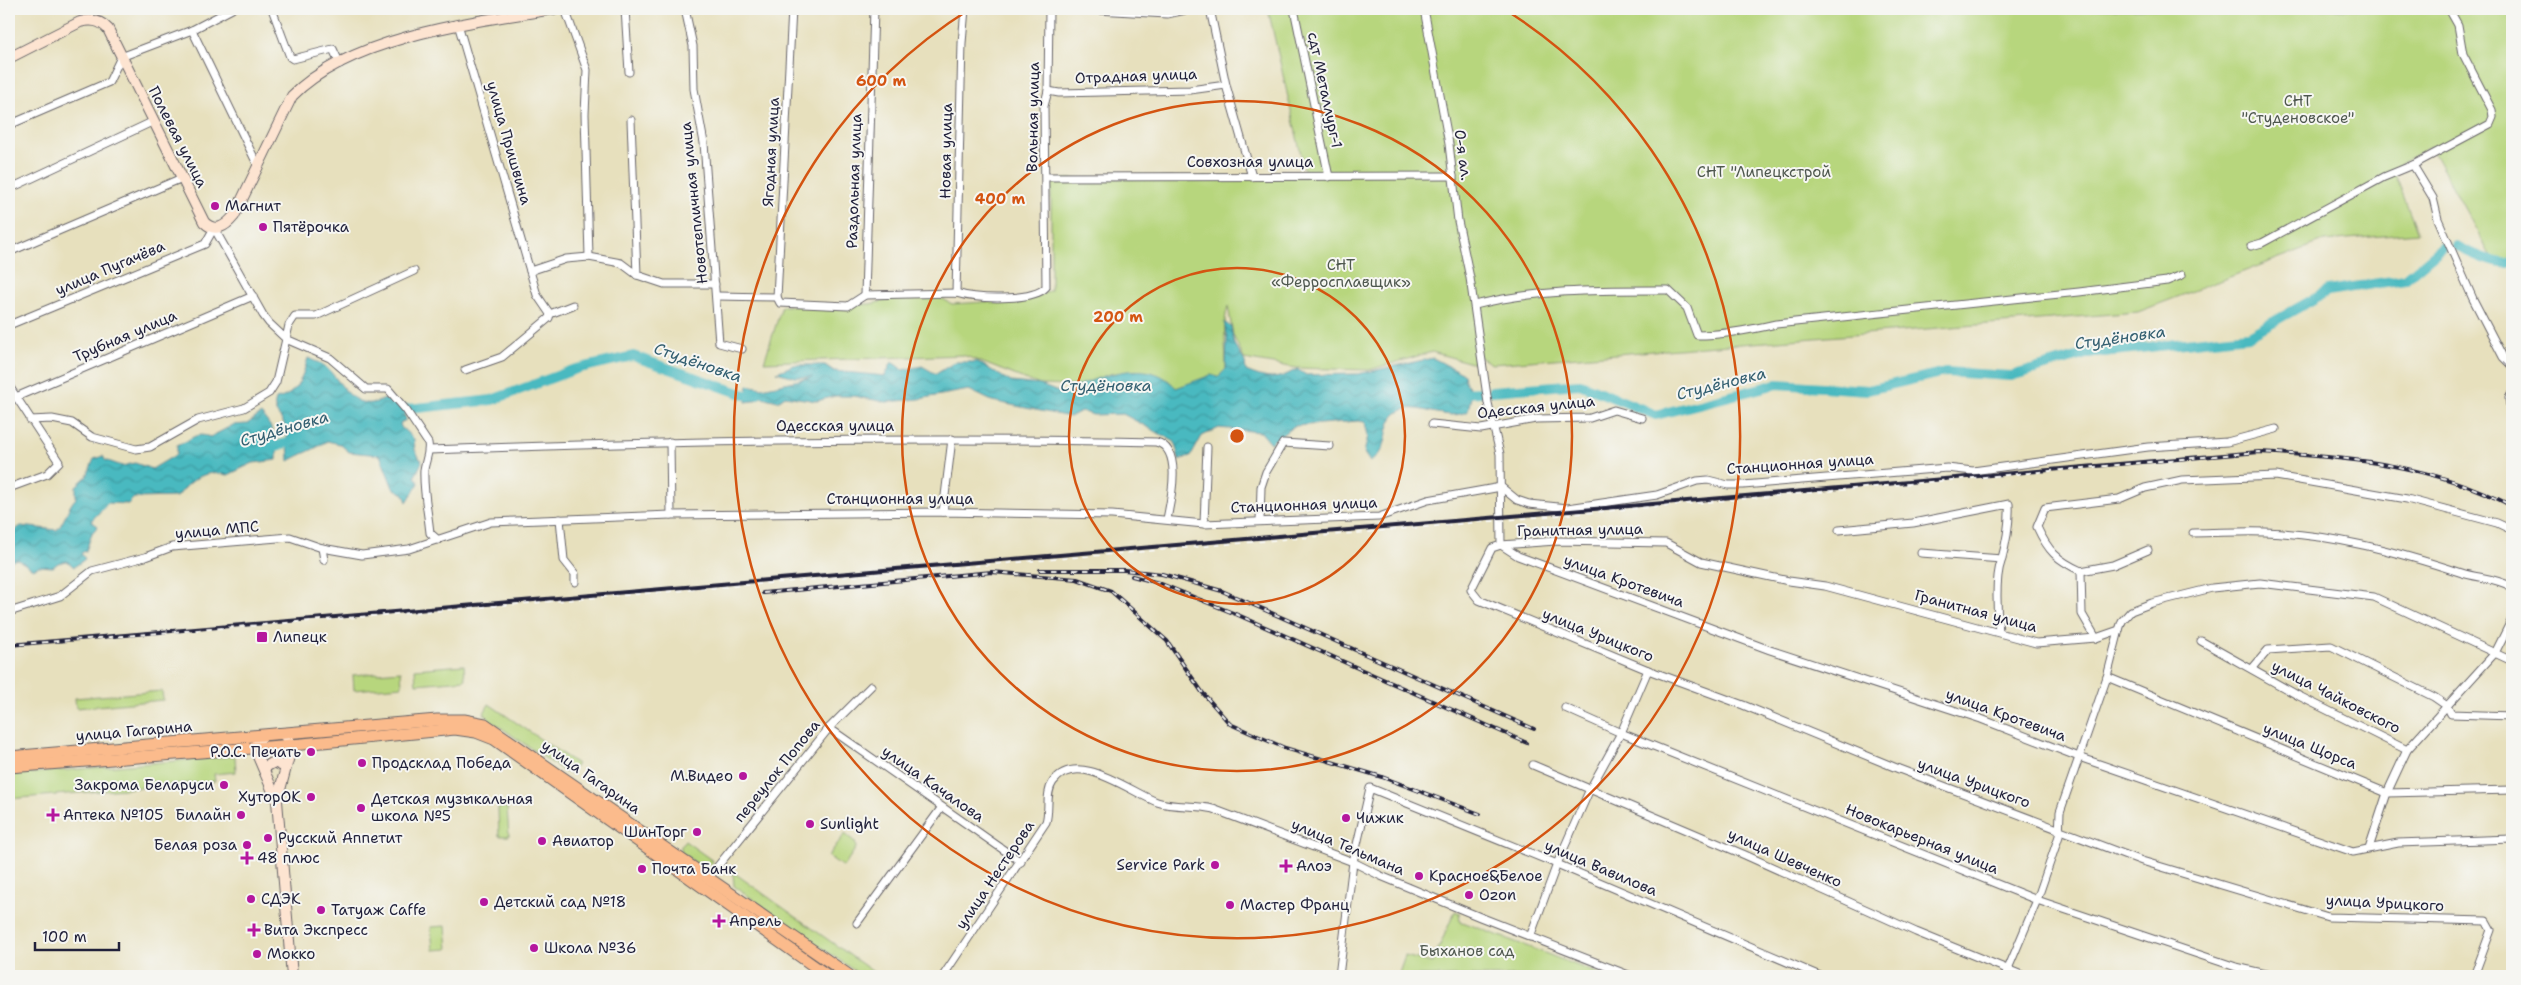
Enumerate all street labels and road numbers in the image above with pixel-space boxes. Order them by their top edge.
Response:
street label: сдт Металлург-1 [1303,30,1347,150]
street label: Вольная улица [1022,61,1044,172]
street label: Отрадная улица [1074,64,1198,88]
street label: улица Пришвина [482,79,536,208]
street label: Полевая улица [144,83,212,192]
street label: Ягодная улица [758,96,784,207]
street label: Новая улица [935,102,957,199]
street label: Раздольная улица [842,112,866,249]
street label: Новотепличная улица [675,120,712,285]
street label: 0-я ал. [1450,128,1477,182]
street label: Совхозная улица [1187,152,1314,172]
street label: улица Пугачёва [52,236,168,300]
street label: Трубная улица [70,305,180,367]
street label: Одесская улица [1476,391,1596,423]
street label: Одесская улица [776,416,895,436]
street label: Станционная улица [1726,449,1875,479]
street label: Станционная улица [826,489,974,509]
street label: Станционная улица [1230,492,1379,518]
street label: улица МПС [174,516,260,544]
street label: Гранитная улица [1517,519,1644,541]
street label: улица Кротевича [1561,550,1688,612]
street label: Гранитная улица [1912,585,2040,637]
street label: улица Урицкого [1539,604,1657,666]
street label: улица Чайковского [2268,656,2404,738]
street label: улица Кротевича [1943,684,2070,746]
street label: переулок Попова [729,715,825,826]
street label: улица Гагарина [75,716,194,746]
street label: улица Щорса [2260,718,2360,774]
street label: улица Гагарина [537,735,645,819]
street label: улица Качалова [878,741,989,827]
street label: улица Урицкого [1915,753,2033,813]
street label: Новокарьерная улица [1842,799,2002,879]
street label: улица Тельмана [1288,814,1408,880]
street label: улица Нестерова [951,816,1039,933]
street label: улица Шевченко [1725,824,1845,892]
street label: улица Вавилова [1542,835,1661,901]
street label: улица Урицкого [2325,890,2445,916]

